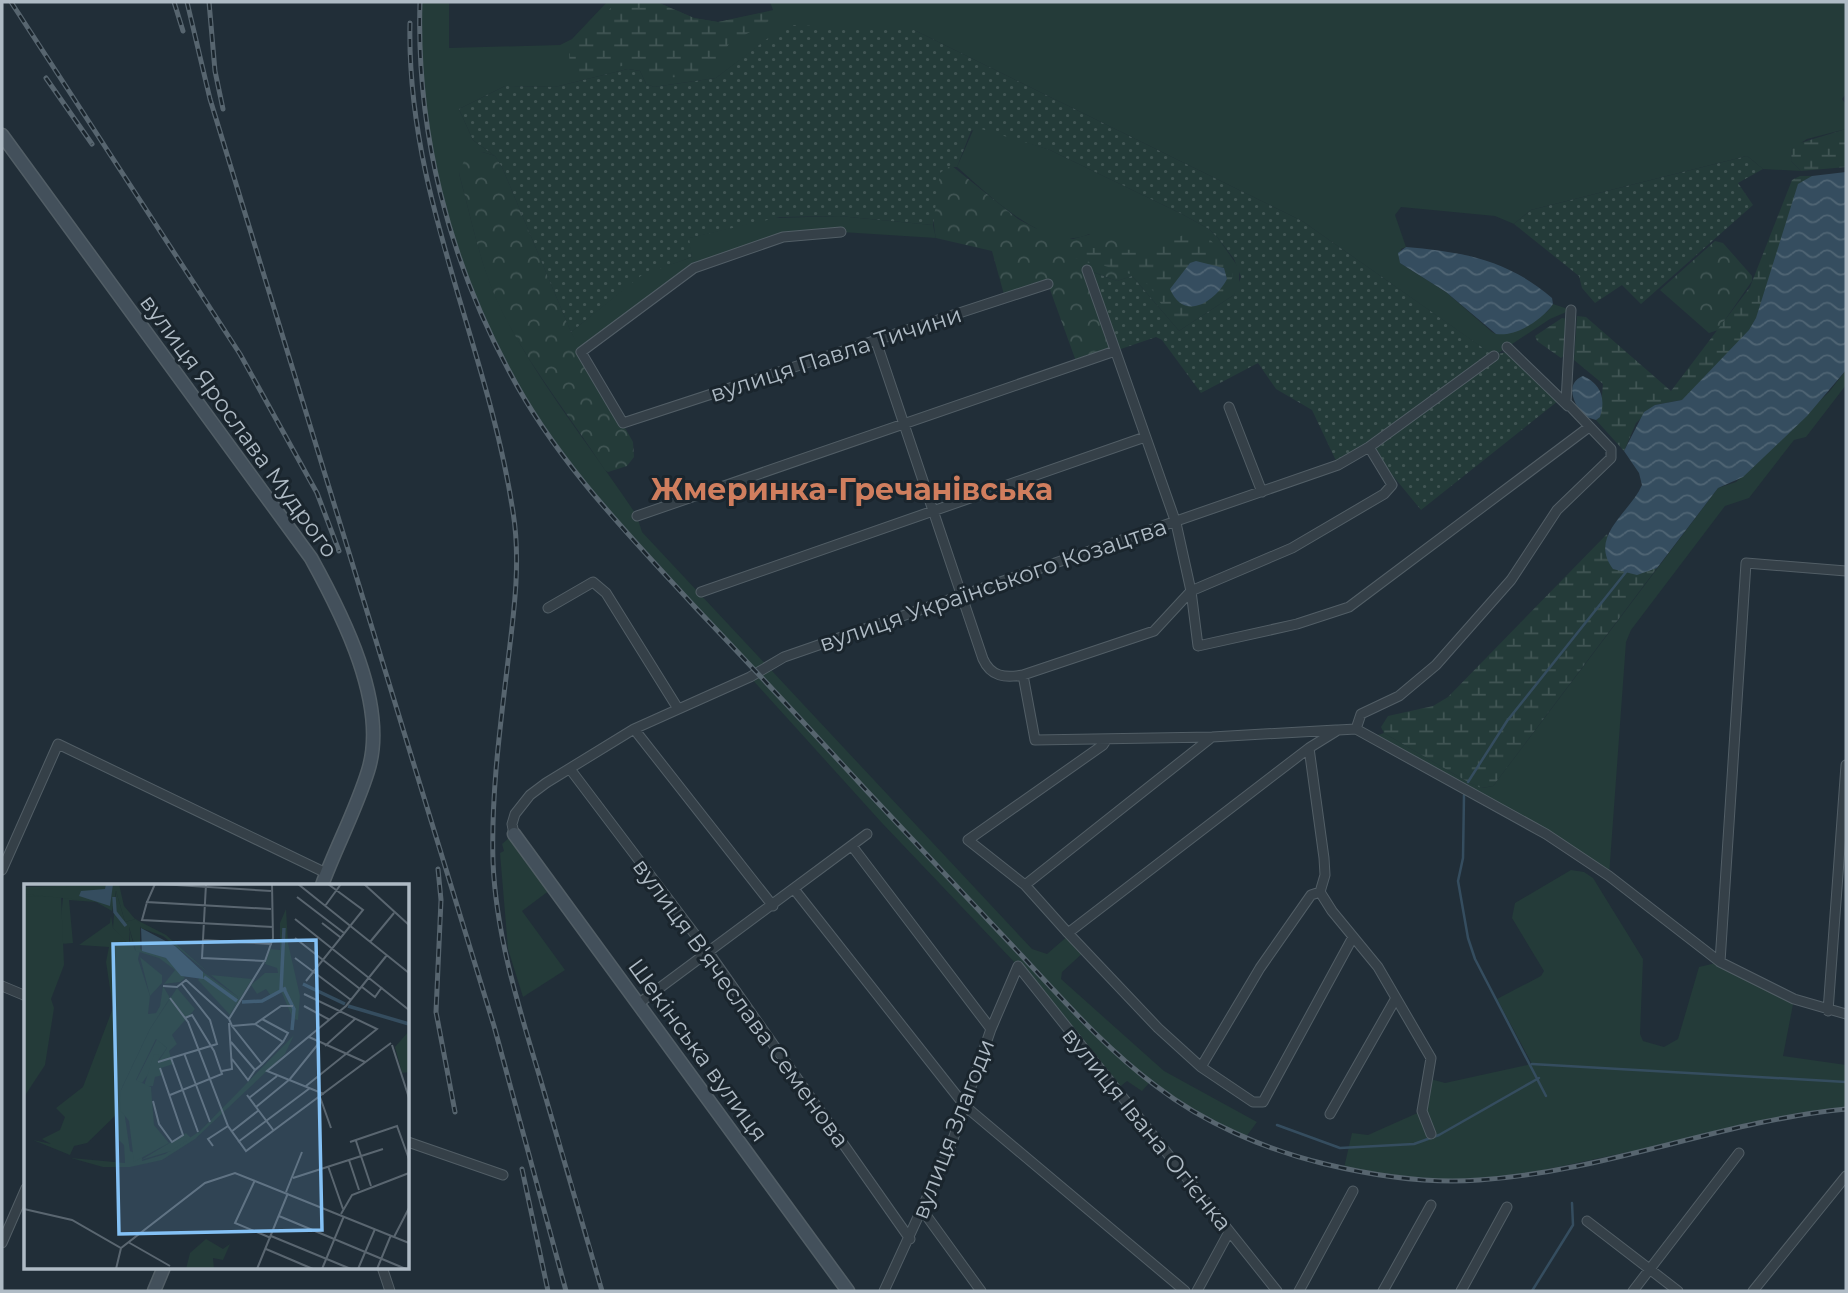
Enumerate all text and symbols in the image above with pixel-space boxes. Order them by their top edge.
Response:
street label: вулиця Ярослава Мудрого [134,289,344,563]
street label: вулиця Павла Тичини [707,300,965,408]
district label: Жмеринка-Гречанівська [651,471,1053,508]
street label: вулиця Українського Козацтва [816,512,1170,658]
street label: вулиця В'ячеслава Семенова [627,853,855,1153]
inset map [24,884,410,1268]
street label: Шекінська вулиця [622,953,774,1147]
street label: вулиця Івана Огієнка [1056,1022,1238,1236]
street label: вулиця Злагоди [906,1035,1000,1223]

